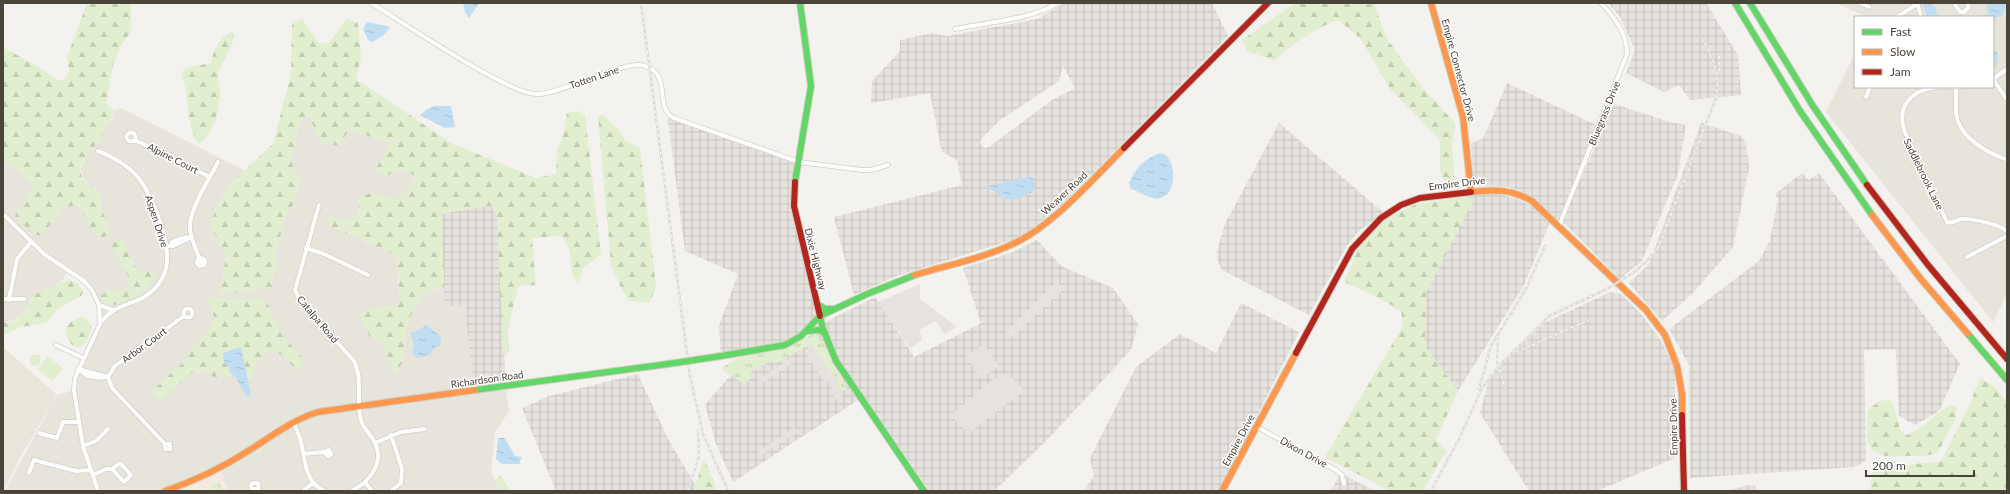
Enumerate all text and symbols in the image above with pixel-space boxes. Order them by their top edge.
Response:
legend [1854,16,1994,88]
street label: Empire Connector Drive [1440,17,1478,123]
text: Fast [1890,24,1912,39]
text: Slow [1890,44,1916,59]
street label: Totten Lane [568,63,620,91]
text: Jam [1890,64,1911,79]
street label: Bluegrass Drive [1586,79,1622,147]
street label: Saddlebrook Lane [1901,136,1947,212]
street label: Alpine Court [146,140,201,176]
street label: Weaver Road [1039,169,1089,217]
street label: Empire Drive [1428,174,1486,192]
street label: Aspen Drive [143,193,171,249]
street label: Dixie Highway [802,227,830,292]
street label: Catalpa Road [295,293,341,345]
street label: Arbor Court [119,324,169,365]
street label: Richardson Road [450,368,524,390]
street label: Empire Drive [1667,398,1679,456]
street label: Empire Drive [1219,412,1257,468]
street label: Dixon Drive [1278,434,1330,470]
scale bar [1866,452,1974,478]
text: 200 m [1872,458,1906,473]

